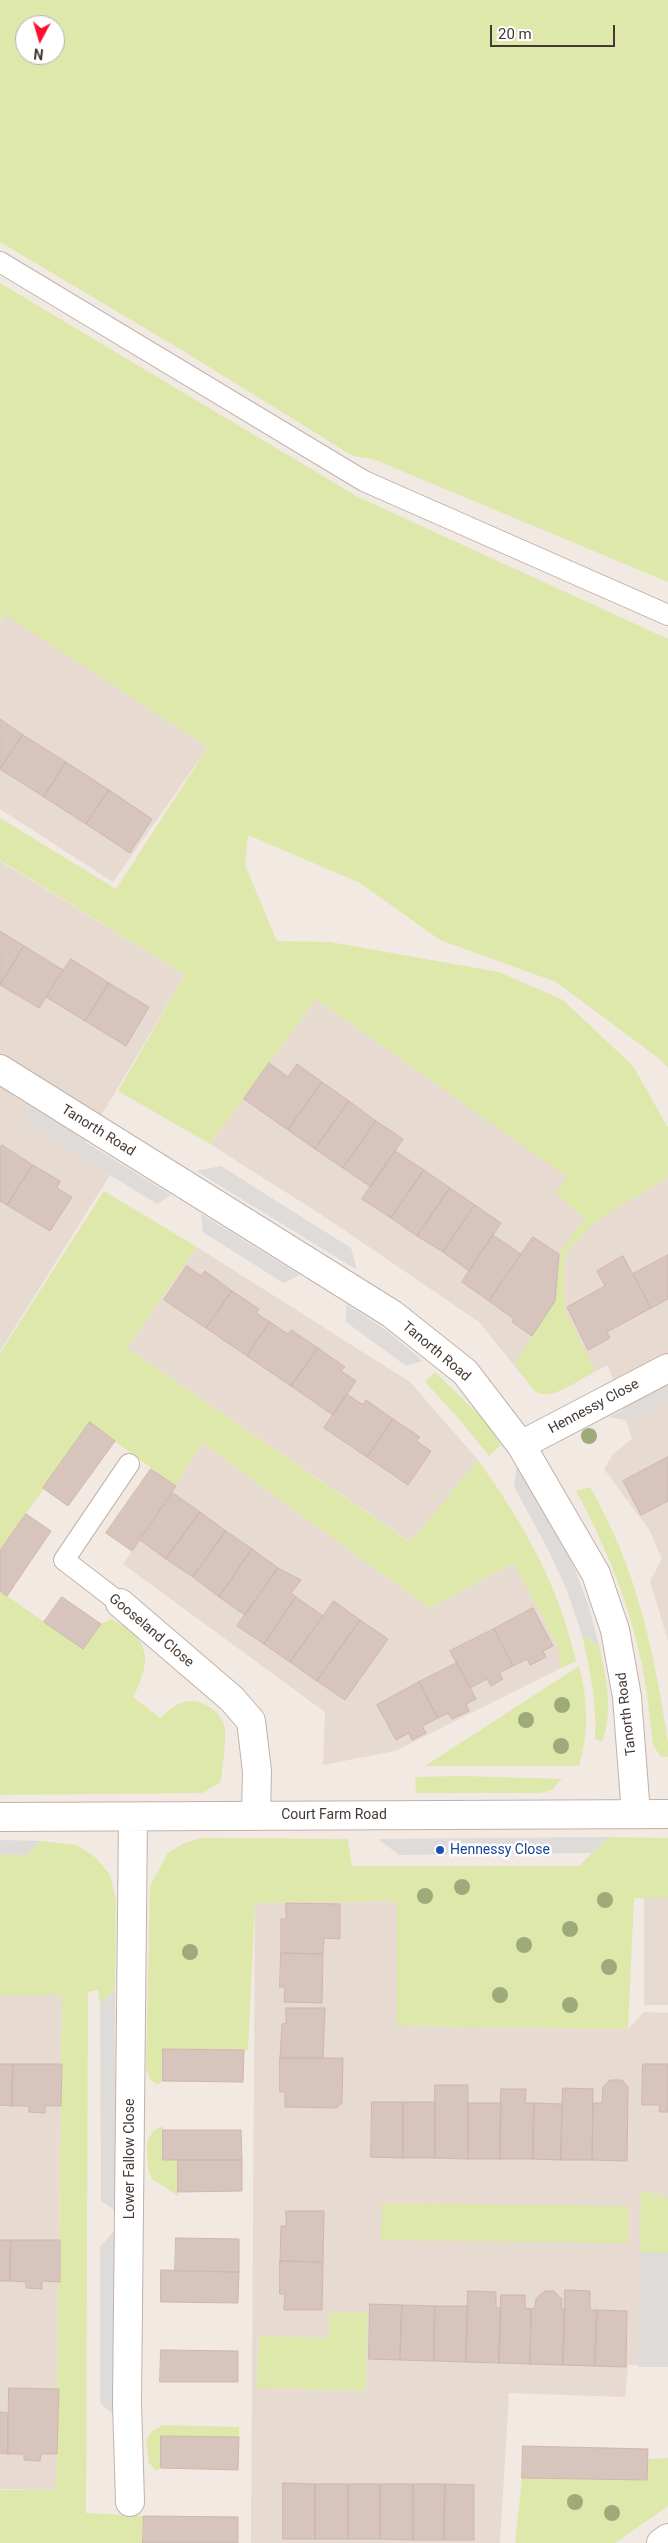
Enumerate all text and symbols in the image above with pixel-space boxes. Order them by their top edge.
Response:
north arrow [15,15,65,65]
scale bar [493,15,618,47]
text: 20 m [498,25,532,43]
text: N [33,45,44,62]
street label: Tanorth Road [58,1102,138,1160]
street label: Tanorth Road [398,1319,474,1385]
street label: Hennessy Close [546,1376,642,1438]
street label: Gooseland Close [105,1591,197,1671]
street label: Tanorth Road [614,1671,640,1757]
street label: Court Farm Road [281,1807,387,1823]
place label: Hennessy Close [450,1842,550,1858]
marker: Hennessy Close [434,1844,446,1856]
street label: Lower Fallow Close [122,2099,138,2219]

